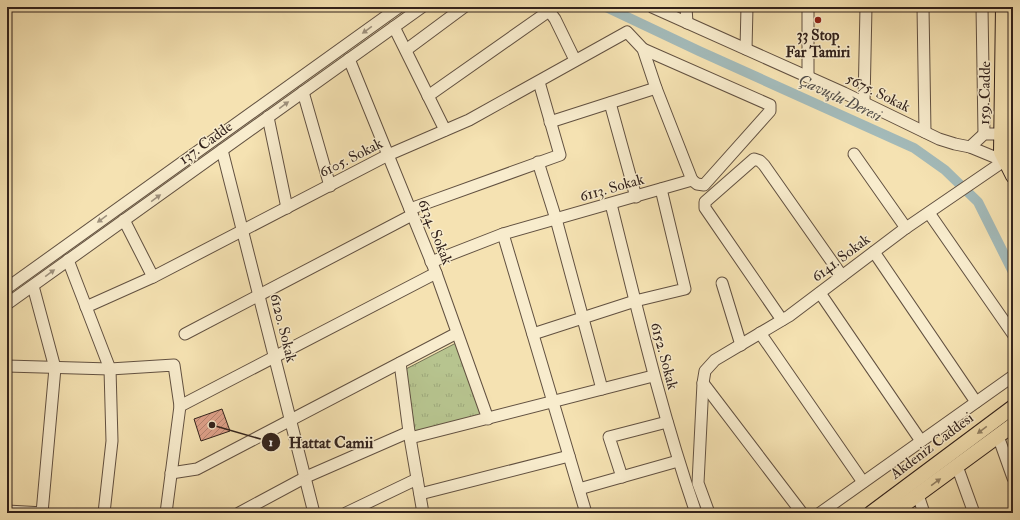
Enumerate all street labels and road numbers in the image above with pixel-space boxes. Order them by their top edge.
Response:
street label: 159. Cadde [975,61,995,125]
street label: 5675. Sokak [843,69,913,117]
street label: 137. Cadde [175,117,237,169]
street label: 6105. Sokak [316,134,386,182]
street label: 6113. Sokak [578,170,646,206]
street label: 6134. Sokak [413,196,457,268]
street label: 6141. Sokak [808,230,874,286]
street label: 6120. Sokak [265,292,301,364]
street label: 6152. Sokak [646,320,682,392]
street label: Akdeniz Caddesi [886,408,977,484]

